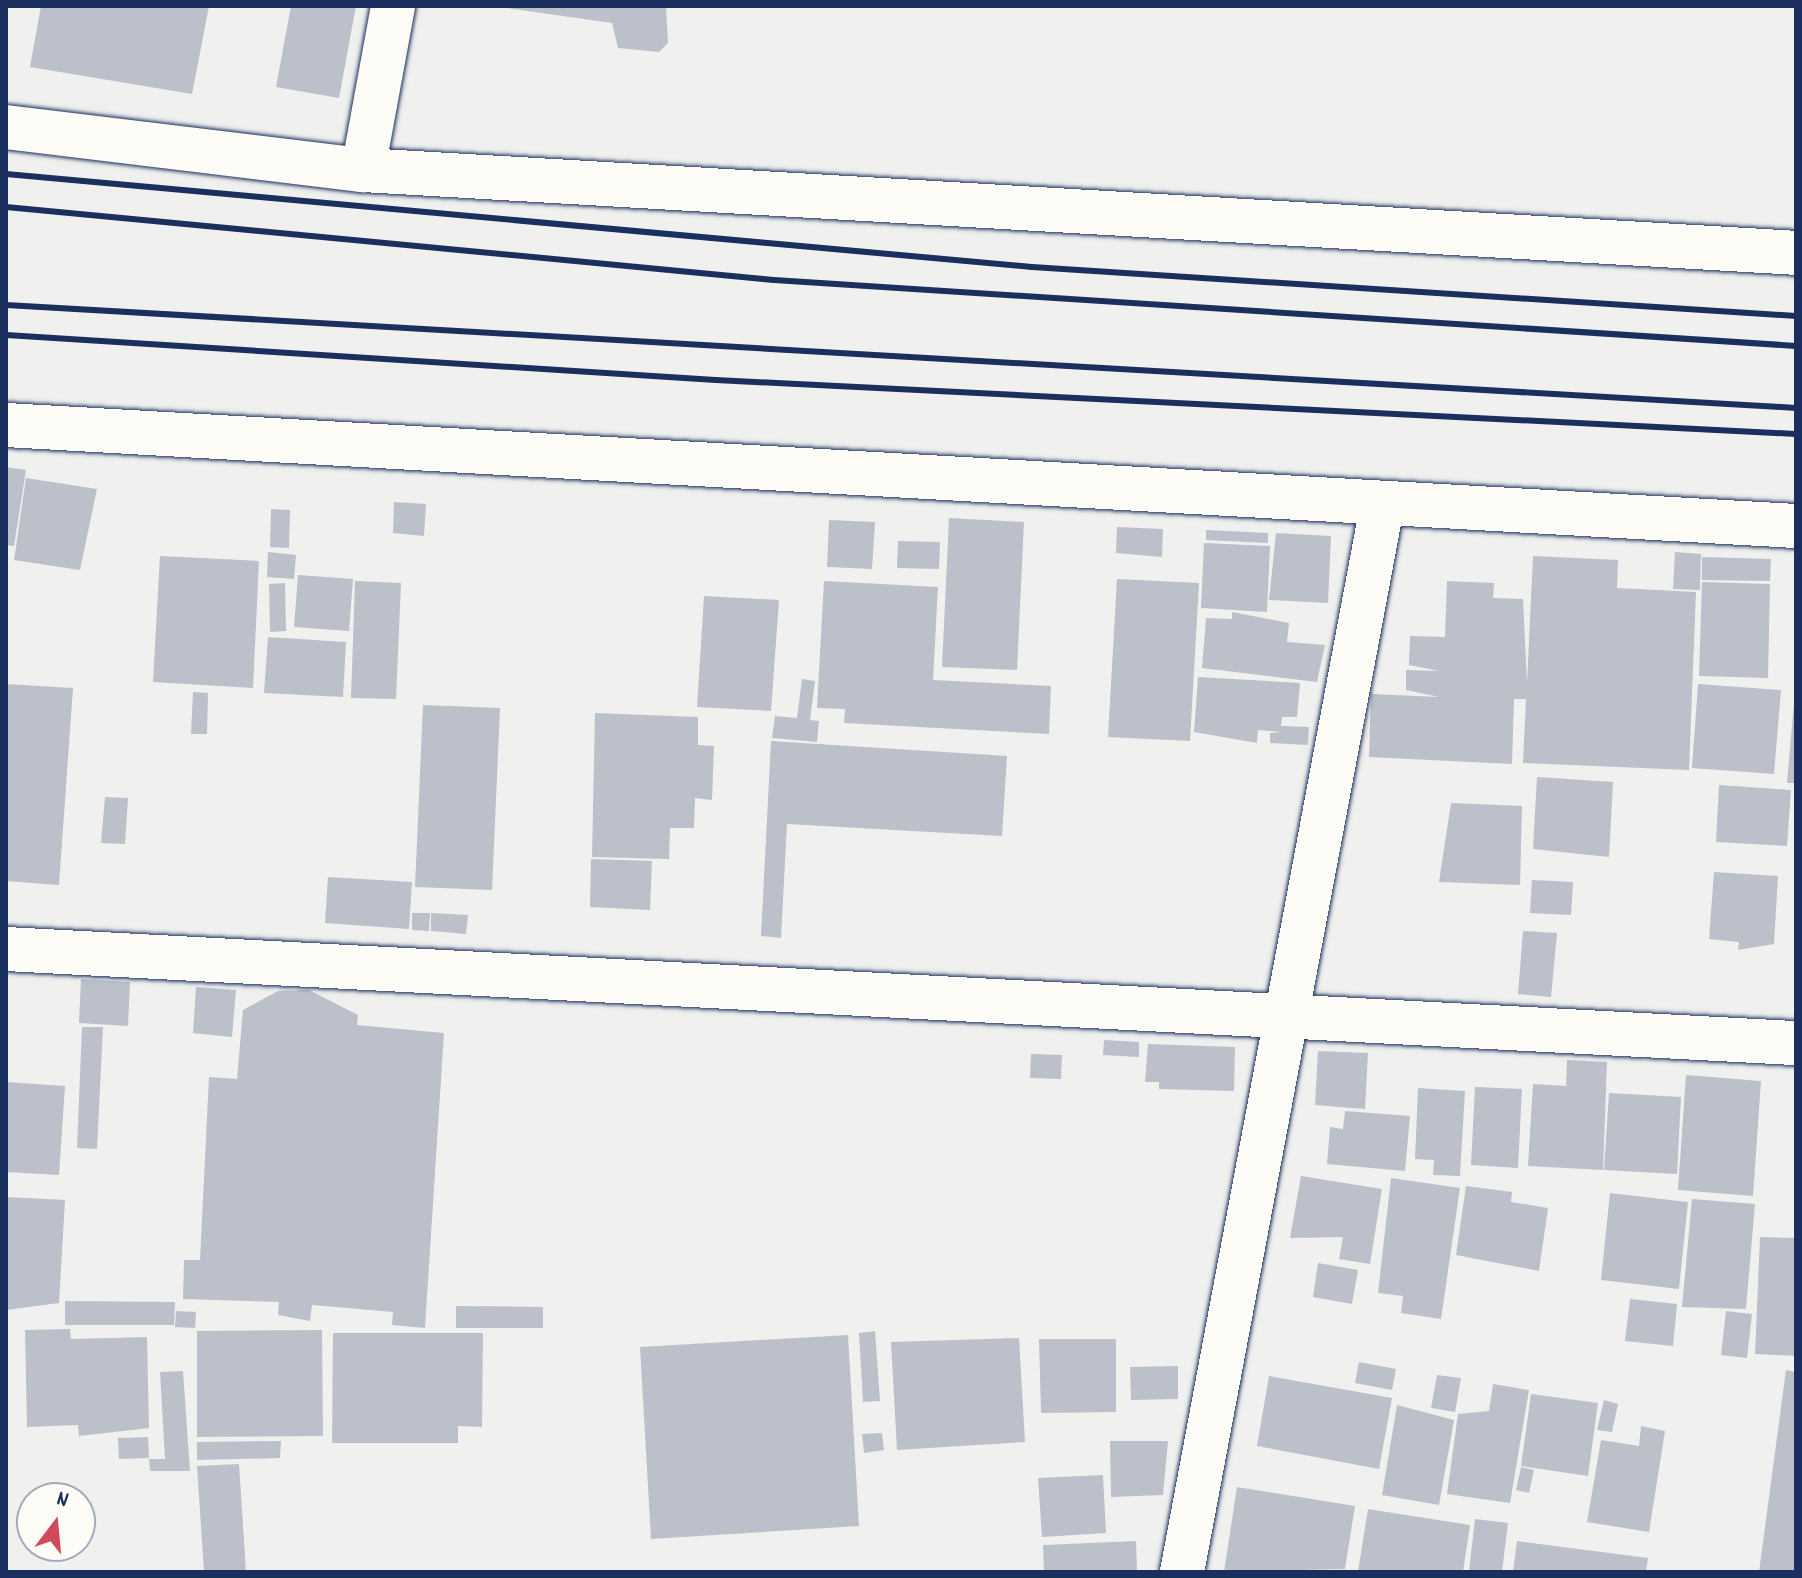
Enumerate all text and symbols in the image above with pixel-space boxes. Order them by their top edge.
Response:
north arrow [16,1482,96,1562]
text: N [53,1484,72,1517]

